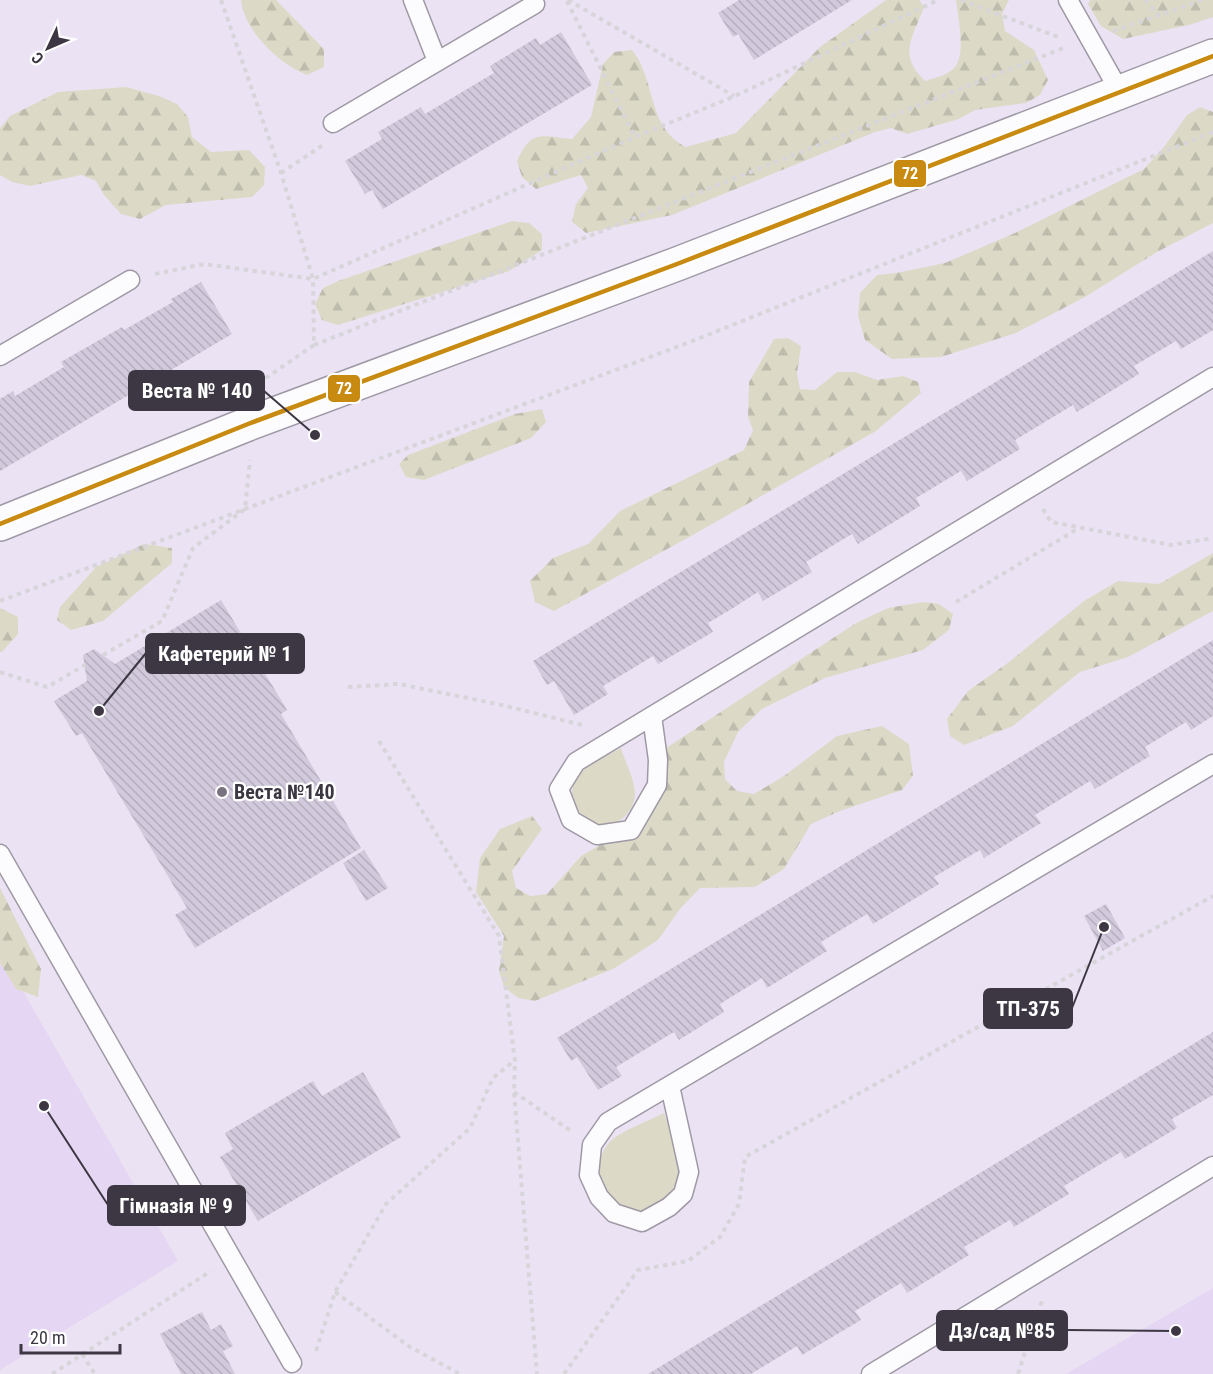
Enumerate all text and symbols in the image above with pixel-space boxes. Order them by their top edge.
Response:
north arrow [18,18,78,78]
text: С [28,48,48,68]
line badge: 72 [893,159,927,188]
text: 72 [902,164,918,183]
callout: Веста № 140 [129,371,264,410]
line badge: 72 [327,374,361,403]
text: Веста № 140 [142,379,252,403]
text: 72 [336,379,352,398]
callout: Кафетерий № 1 [146,634,304,673]
text: Кафетерий № 1 [158,642,292,666]
place label: Веста №140 [234,780,335,804]
marker: Веста №140 [215,785,229,799]
callout: ТП-375 [984,989,1072,1028]
text: ТП-375 [996,997,1060,1021]
callout: Гімназія № 9 [108,1186,245,1225]
text: Гімназія № 9 [119,1194,233,1218]
callout: Дз/сад №85 [937,1311,1067,1350]
scale bar [21,1317,120,1355]
text: Дз/сад №85 [949,1319,1055,1343]
text: 20 m [30,1327,65,1348]

